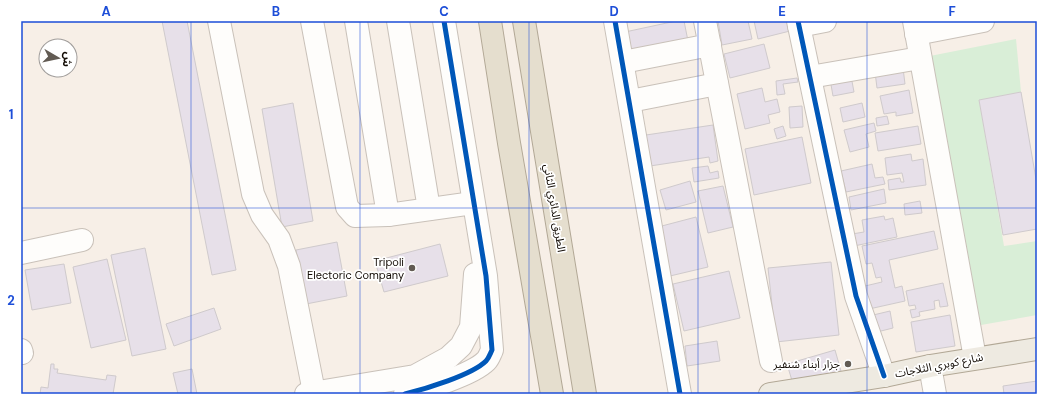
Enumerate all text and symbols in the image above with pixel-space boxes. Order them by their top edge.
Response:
text: A [101,3,111,20]
text: B [272,3,280,20]
text: C [439,3,449,20]
text: D [609,3,619,20]
text: E [778,3,786,20]
text: F [948,3,956,20]
north arrow [38,38,78,78]
text: ش [60,51,76,68]
text: 1 [9,106,13,123]
street label: الطريق الدائري الثاني [539,163,569,253]
place label: Tripoli Electoric Company [307,255,404,282]
marker: Tripoli Electoric Company [407,263,417,273]
text: 2 [7,292,15,309]
street label: شارع كوبري الثلاجات [894,350,985,383]
place label: جزار أبناء شنفير [773,357,841,371]
marker: جزار أبناء شنفير [843,359,853,369]

